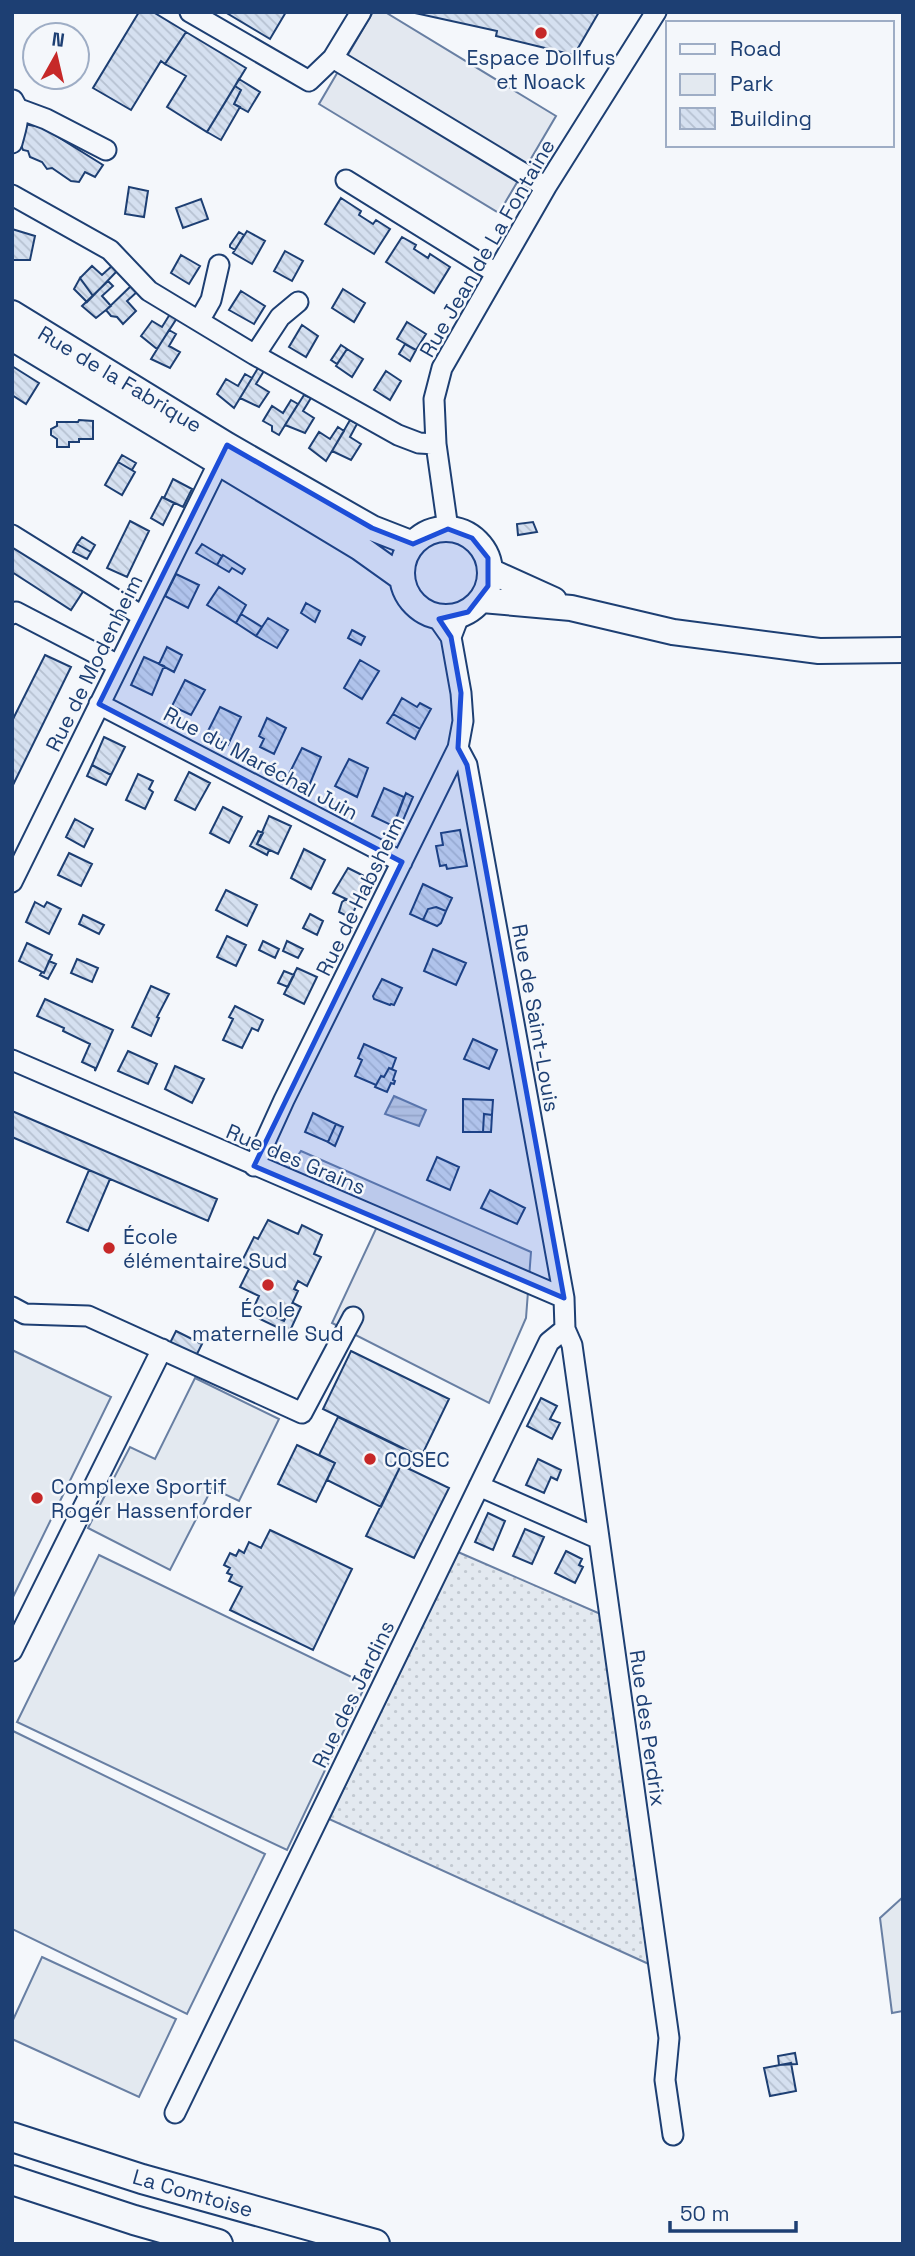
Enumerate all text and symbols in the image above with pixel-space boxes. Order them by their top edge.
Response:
north arrow [21,21,91,91]
legend [666,21,894,147]
marker: Espace Dollfus et Noack [533,25,549,41]
text: N [50,26,66,53]
text: Road [730,35,782,62]
place label: Espace Dollfus et Noack [467,44,615,95]
text: Park [730,70,774,97]
text: Building [730,105,812,132]
street label: Rue Jean de La Fontaine [413,134,561,362]
street label: Rue de la Fabrique [33,319,207,439]
street label: Rue de Modenheim [39,570,149,756]
street label: Rue du Maréchal Juin [159,700,363,826]
street label: Rue de Habsheim [310,812,410,980]
street label: Rue de Saint-Louis [506,922,566,1114]
street label: Rue des Grains [222,1117,370,1201]
place label: École élémentaire Sud [123,1223,288,1274]
marker: École élémentaire Sud [101,1240,117,1256]
marker: École maternelle Sud [260,1277,276,1293]
place label: École maternelle Sud [192,1296,344,1347]
place label: COSEC [384,1446,450,1473]
marker: COSEC [362,1451,378,1467]
place label: Complexe Sportif Roger Hassenforder [51,1473,253,1524]
marker: Complexe Sportif Roger Hassenforder [29,1490,45,1506]
street label: Rue des Jardins [306,1616,400,1772]
street label: Rue des Perdrix [624,1648,672,1808]
street label: La Comtoise [130,2163,256,2223]
scale bar [670,2190,796,2234]
text: 50 m [680,2200,730,2227]

